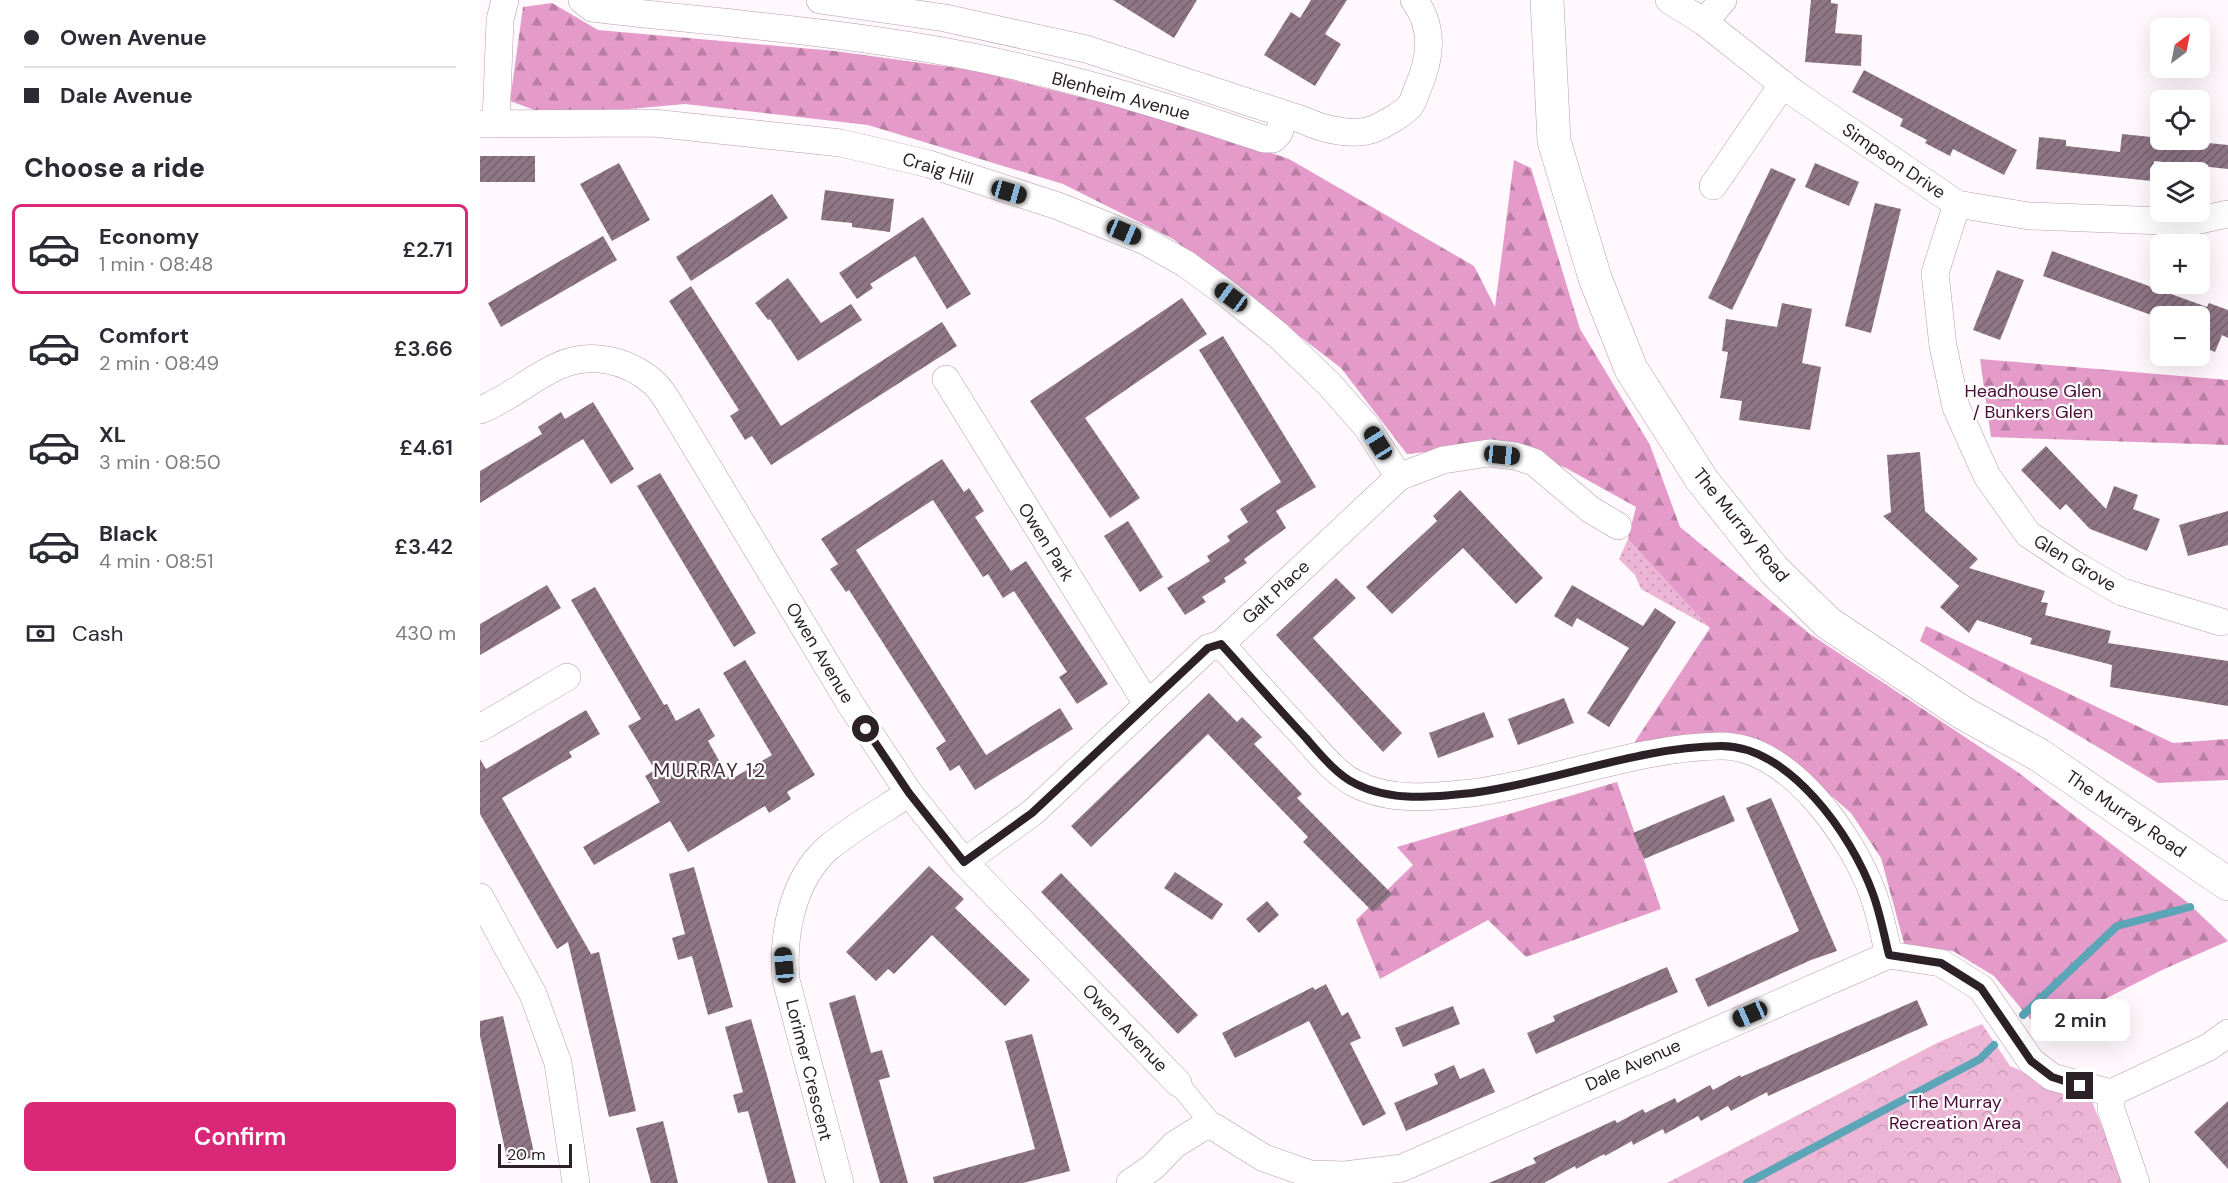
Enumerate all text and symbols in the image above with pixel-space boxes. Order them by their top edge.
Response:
north arrow [2150,18,2210,78]
map controls [2150,18,2210,366]
text: Owen Avenue [60,23,207,52]
street label: Blenheim Avenue [1049,66,1193,126]
text: Dale Avenue [60,81,193,110]
button: locate [2150,90,2210,150]
street label: Simpson Drive [1838,118,1950,204]
street label: Craig Hill [900,147,976,191]
text: Choose a ride [24,150,205,185]
button: layers [2150,162,2210,222]
car [989,178,1029,206]
car [1104,217,1144,247]
icon: car [27,222,81,276]
text: Economy [99,222,199,251]
button: + [2150,234,2210,294]
text: £2.71 [402,235,453,264]
text: 1 min · 08:48 [99,251,213,277]
car [1211,279,1251,315]
button: − [2150,306,2210,366]
icon: car [27,321,81,375]
text: Comfort [99,321,189,350]
text: £3.66 [394,334,453,363]
text: 2 min · 08:49 [99,350,219,376]
park label: Headhouse Glen / Bunkers Glen [1964,379,2102,424]
icon: car [27,420,81,474]
text: XL [99,420,126,449]
car [1361,423,1395,463]
text: £4.61 [399,433,453,462]
car [1483,444,1521,466]
text: 3 min · 08:50 [99,449,221,475]
street label: The Murray Road [1687,463,1795,587]
street label: Owen Park [1012,498,1080,586]
icon: car [27,519,81,573]
text: Black [99,519,158,548]
street label: Glen Grove [2029,529,2121,597]
text: £3.42 [394,532,453,561]
text: 4 min · 08:51 [99,548,213,574]
street label: Galt Place [1237,555,1315,629]
street label: Owen Avenue [780,598,860,708]
icon: cash [24,617,57,650]
text: Cash [72,619,123,648]
text: 430 m [395,620,456,646]
route start [852,715,879,742]
district label: MURRAY 12 [653,757,767,783]
street label: The Murray Road [2061,765,2191,863]
car [773,946,795,984]
street label: Owen Avenue [1077,979,1173,1077]
street label: Lorimer Crescent [780,997,838,1143]
car [1730,998,1770,1030]
callout: 2 min [2030,999,2130,1041]
text: 2 min [2054,1007,2107,1033]
street label: Dale Avenue [1581,1033,1685,1097]
route end [2066,1072,2093,1099]
park label: The Murray Recreation Area [1889,1090,2021,1135]
button: Confirm [24,1102,456,1171]
scale bar [498,1141,572,1168]
text: 20 m [507,1144,546,1165]

